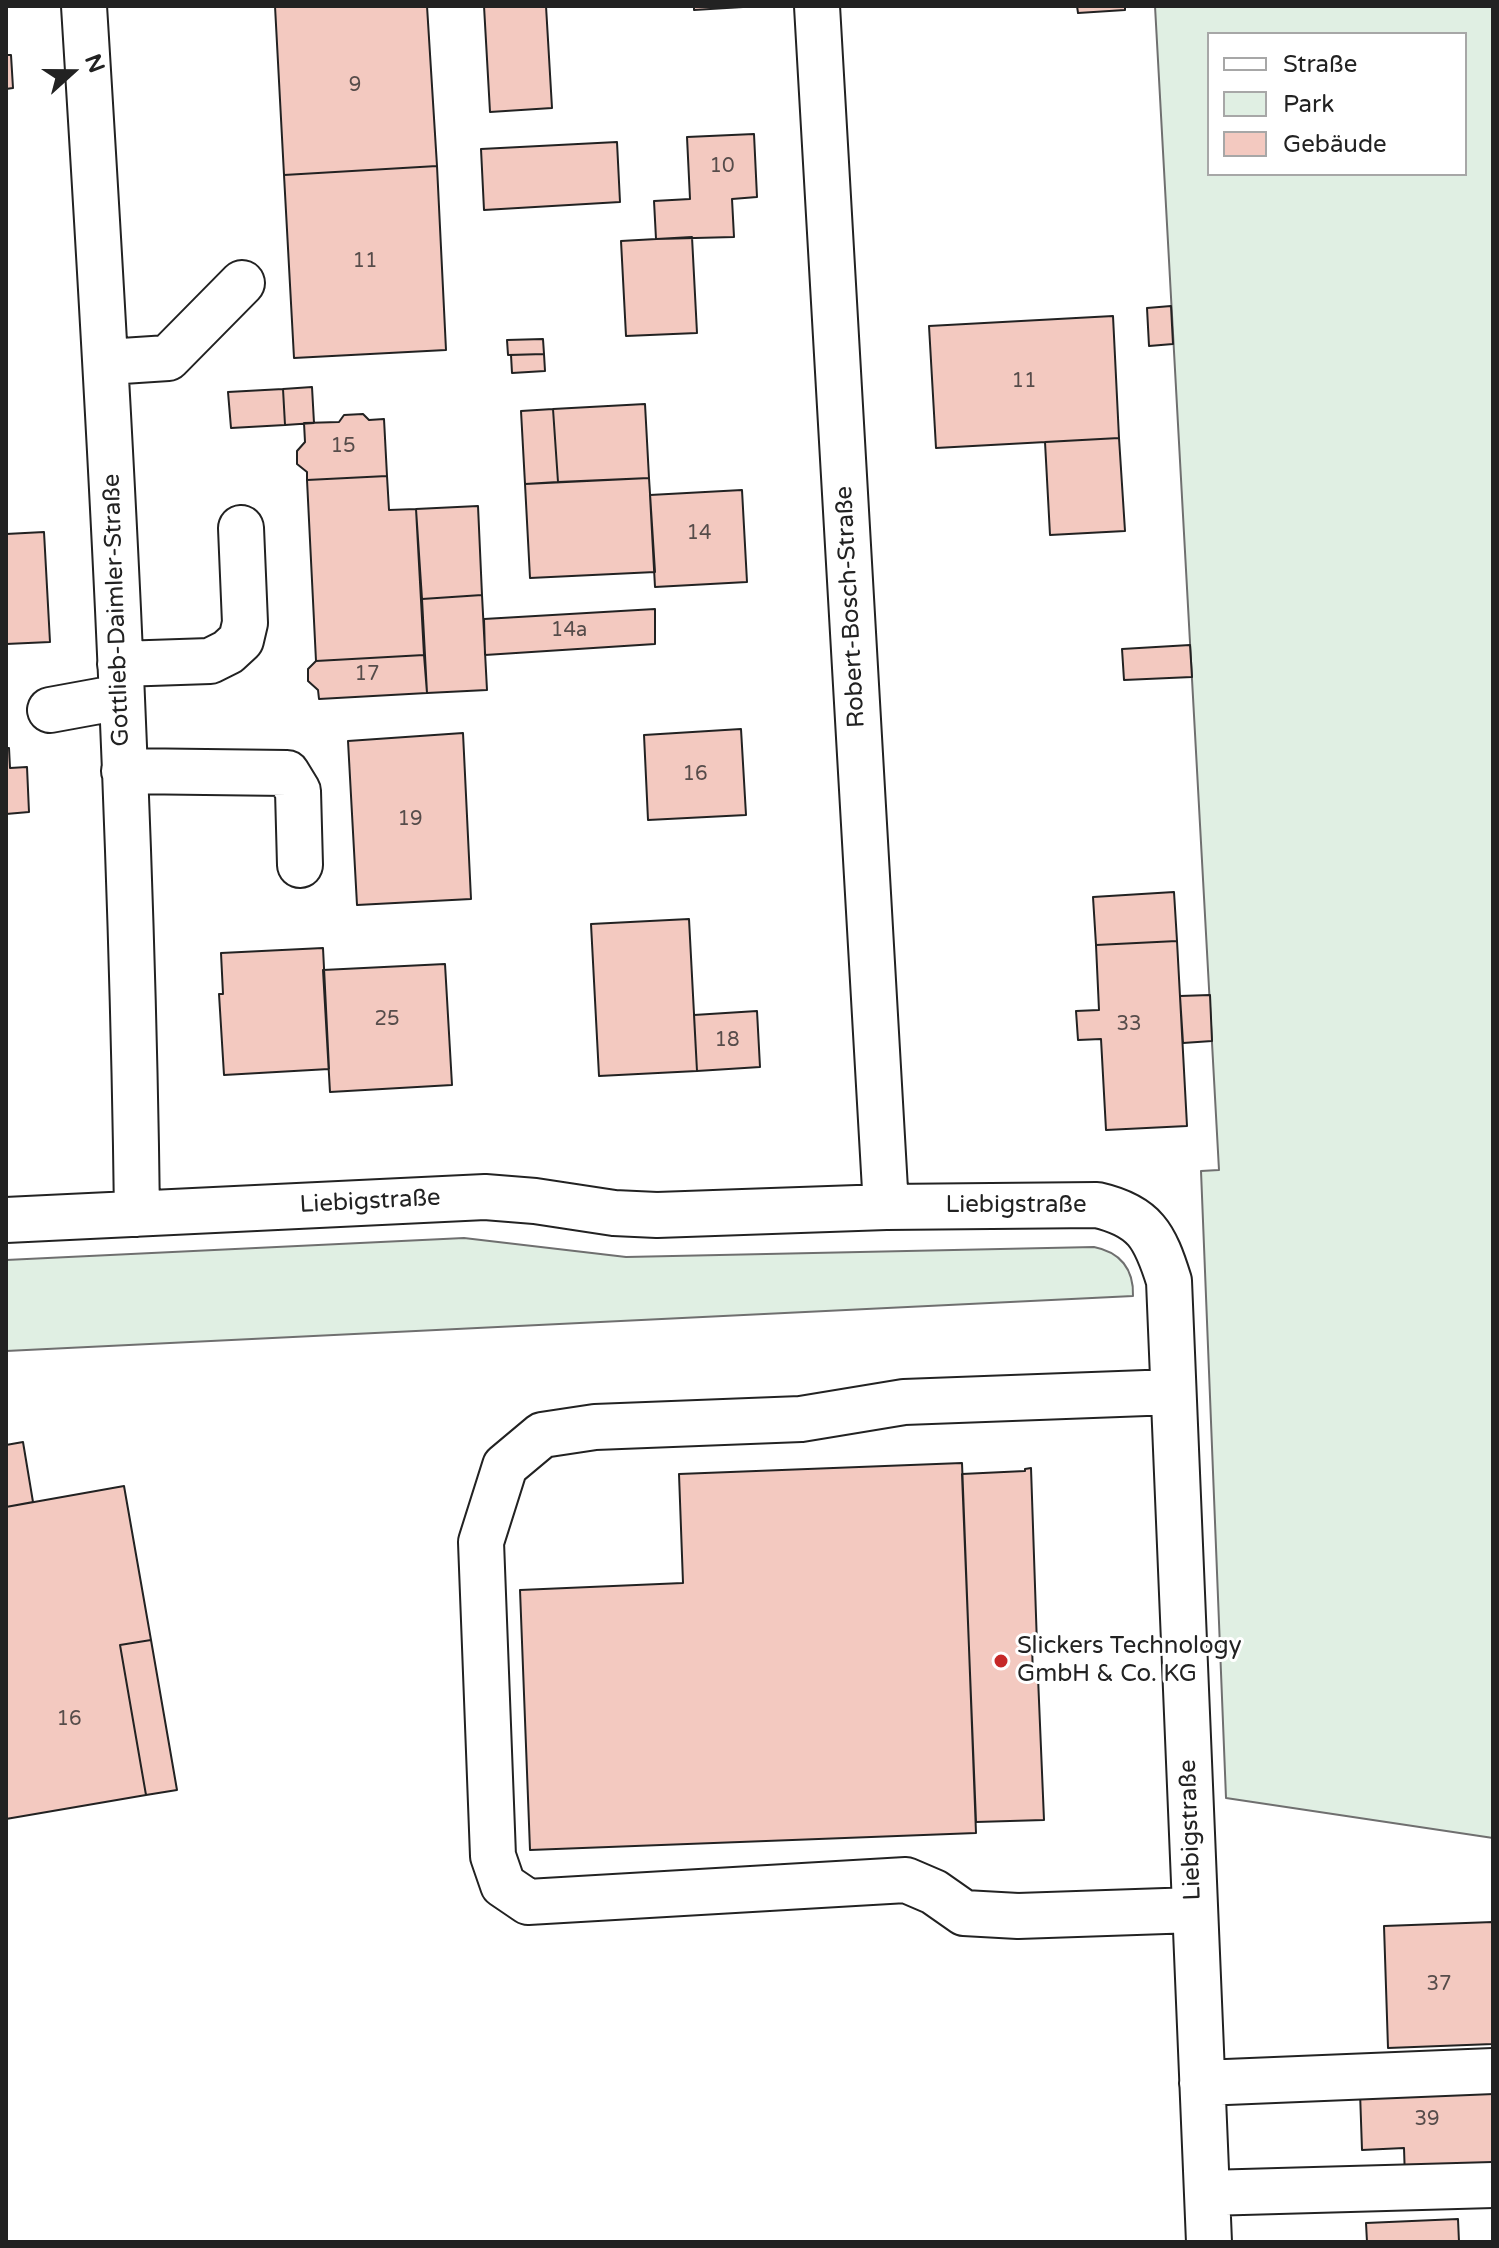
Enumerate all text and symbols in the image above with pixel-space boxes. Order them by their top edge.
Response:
north arrow [32,32,112,112]
legend [1207,32,1467,176]
text: N [79,50,110,76]
text: Straße [1283,50,1357,79]
house number: 9 [349,74,361,98]
text: Park [1283,90,1334,119]
text: Gebäude [1283,130,1387,159]
house number: 10 [709,155,735,179]
house number: 11 [352,250,378,274]
house number: 11 [1011,370,1037,394]
house number: 15 [330,435,356,459]
street label: Gottlieb-Daimler-Straße [98,473,136,747]
street label: Robert-Bosch-Straße [830,485,872,729]
house number: 14 [686,522,712,546]
house number: 14a [551,619,587,643]
house number: 17 [354,663,380,687]
house number: 16 [682,763,708,787]
house number: 19 [397,808,423,832]
house number: 25 [374,1008,400,1032]
house number: 33 [1116,1013,1142,1037]
house number: 18 [714,1029,740,1053]
street label: Liebigstraße [299,1184,441,1220]
street label: Liebigstraße [945,1192,1087,1220]
place label: Slickers Technology GmbH & Co. KG [1017,1633,1242,1689]
marker: Slickers Technology GmbH & Co. KG [992,1652,1010,1670]
house number: 16 [56,1708,82,1732]
street label: Liebigstraße [1174,1759,1208,1901]
house number: 37 [1426,1973,1452,1997]
house number: 39 [1414,2108,1440,2132]

